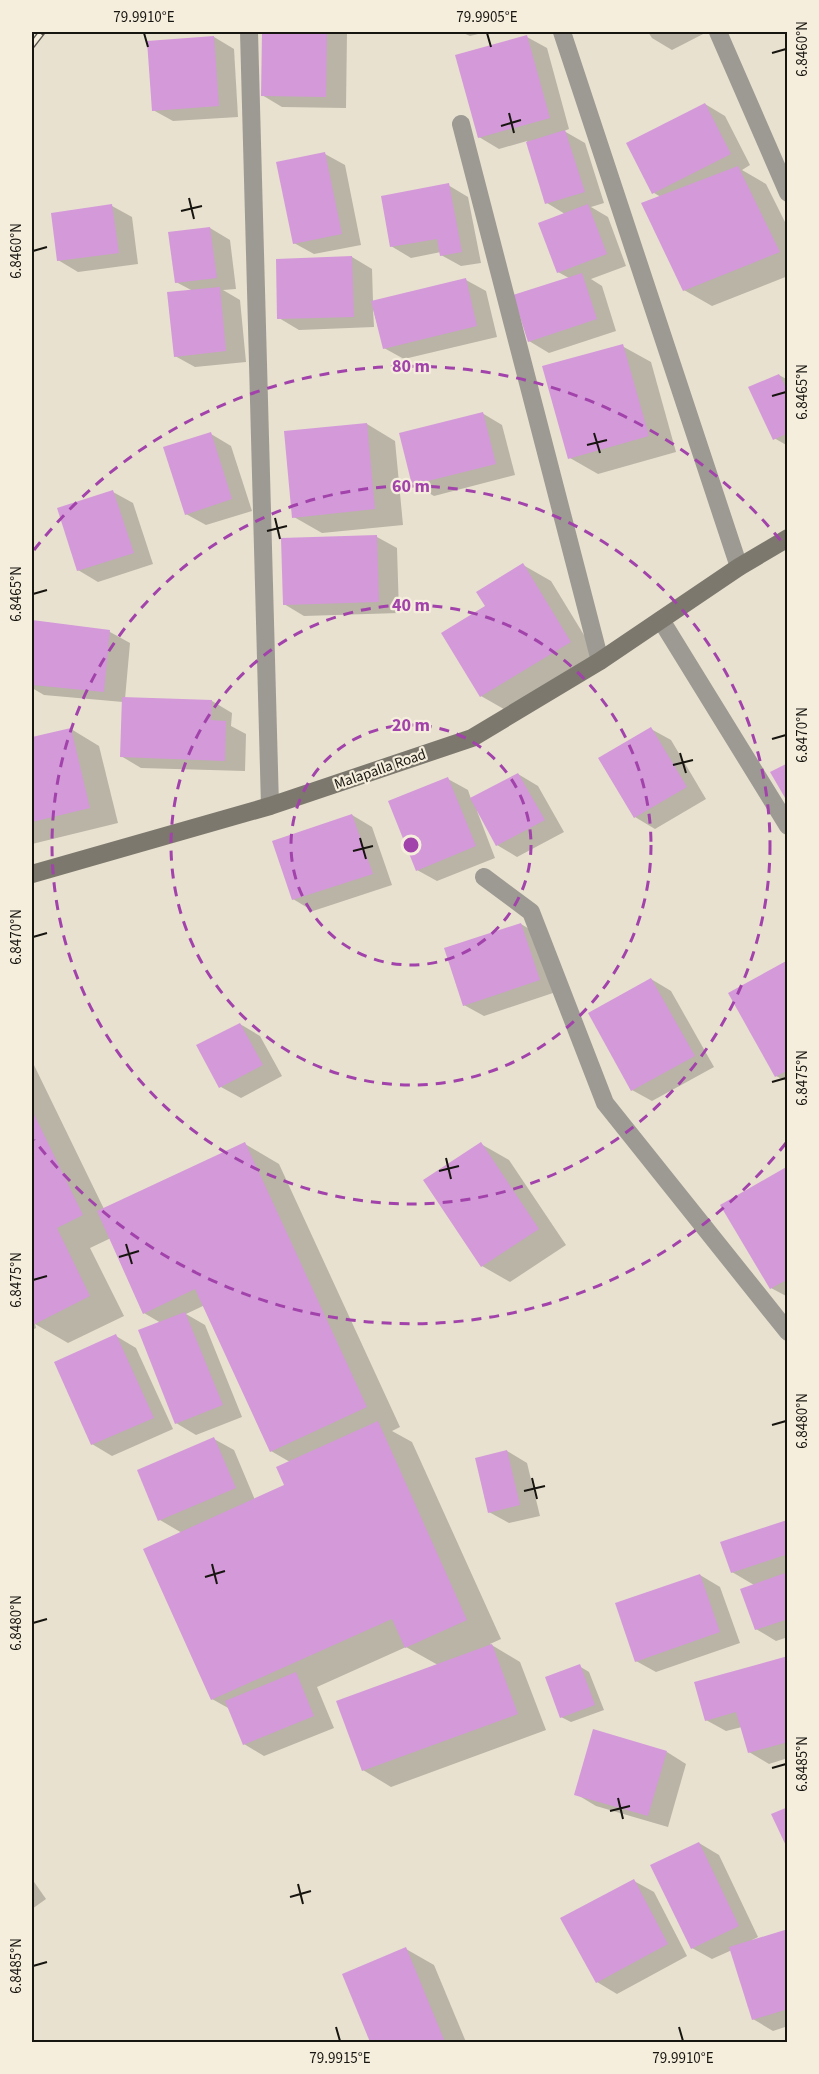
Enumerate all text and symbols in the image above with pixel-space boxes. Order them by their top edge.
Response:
text: 79.9910°E [113,7,175,28]
text: 79.9905°E [456,7,518,28]
text: 6.8460°N [792,21,813,77]
text: 6.8460°N [6,223,27,279]
text: 80 m [392,354,430,379]
text: 6.8465°N [792,364,813,420]
text: 60 m [392,474,430,499]
text: 6.8465°N [6,566,27,622]
text: 40 m [392,593,430,618]
text: 6.8470°N [792,707,813,763]
text: 20 m [392,713,430,738]
street label: Malapalla Road [331,744,429,795]
centre of rings [401,835,421,855]
text: 6.8470°N [6,909,27,965]
text: 6.8475°N [792,1050,813,1106]
text: 6.8475°N [6,1252,27,1308]
text: 6.8480°N [792,1393,813,1449]
text: 6.8480°N [6,1595,27,1651]
text: 6.8485°N [792,1736,813,1792]
text: 6.8485°N [6,1938,27,1994]
text: 79.9915°E [309,2048,371,2069]
text: 79.9910°E [652,2048,714,2069]

